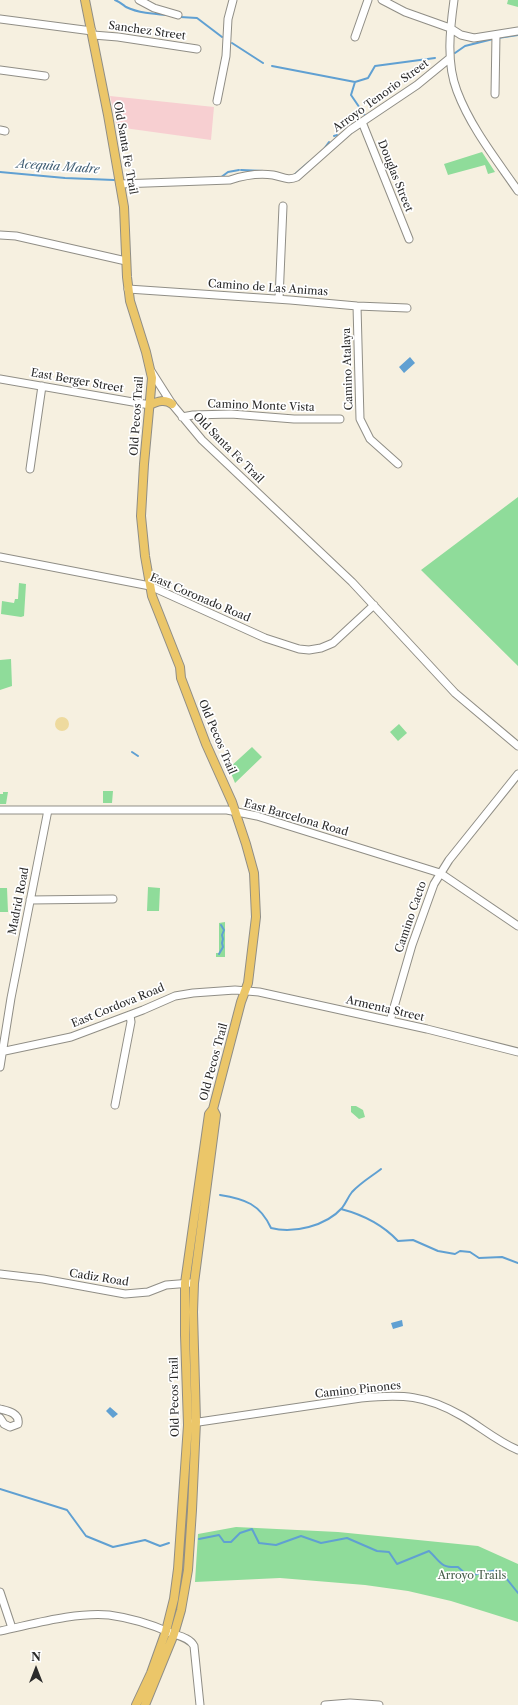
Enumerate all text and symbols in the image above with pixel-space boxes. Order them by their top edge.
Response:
street label: Sanchez Street [108,19,186,43]
street label: Arroyo Tenorio Street [331,57,431,135]
street label: Old Santa Fe Trail [110,100,140,196]
street label: Douglas Street [375,138,415,214]
water label: Acequia Madre [16,157,100,177]
street label: Camino de Las Animas [208,277,328,299]
street label: Camino Atalaya [340,328,356,410]
street label: East Berger Street [30,366,124,396]
street label: Old Pecos Trail [128,376,146,456]
street label: Camino Monte Vista [207,398,315,414]
street label: Old Santa Fe Trail [190,410,266,486]
street label: East Coronado Road [148,571,252,625]
street label: Old Pecos Trail [195,698,239,776]
street label: East Barcelona Road [242,797,350,839]
street label: Madrid Road [6,866,32,936]
street label: Camino Cacto [393,879,429,955]
street label: East Cordova Road [69,981,167,1031]
street label: Armenta Street [345,994,425,1024]
street label: Old Pecos Trail [197,1022,231,1102]
street label: Cadiz Road [68,1267,130,1289]
street label: Old Pecos Trail [168,1357,182,1437]
street label: Camino Pinones [314,1379,402,1401]
park label: Arroyo Trails [438,1569,506,1583]
north arrow [16,1649,56,1689]
text: N [31,1650,41,1664]

